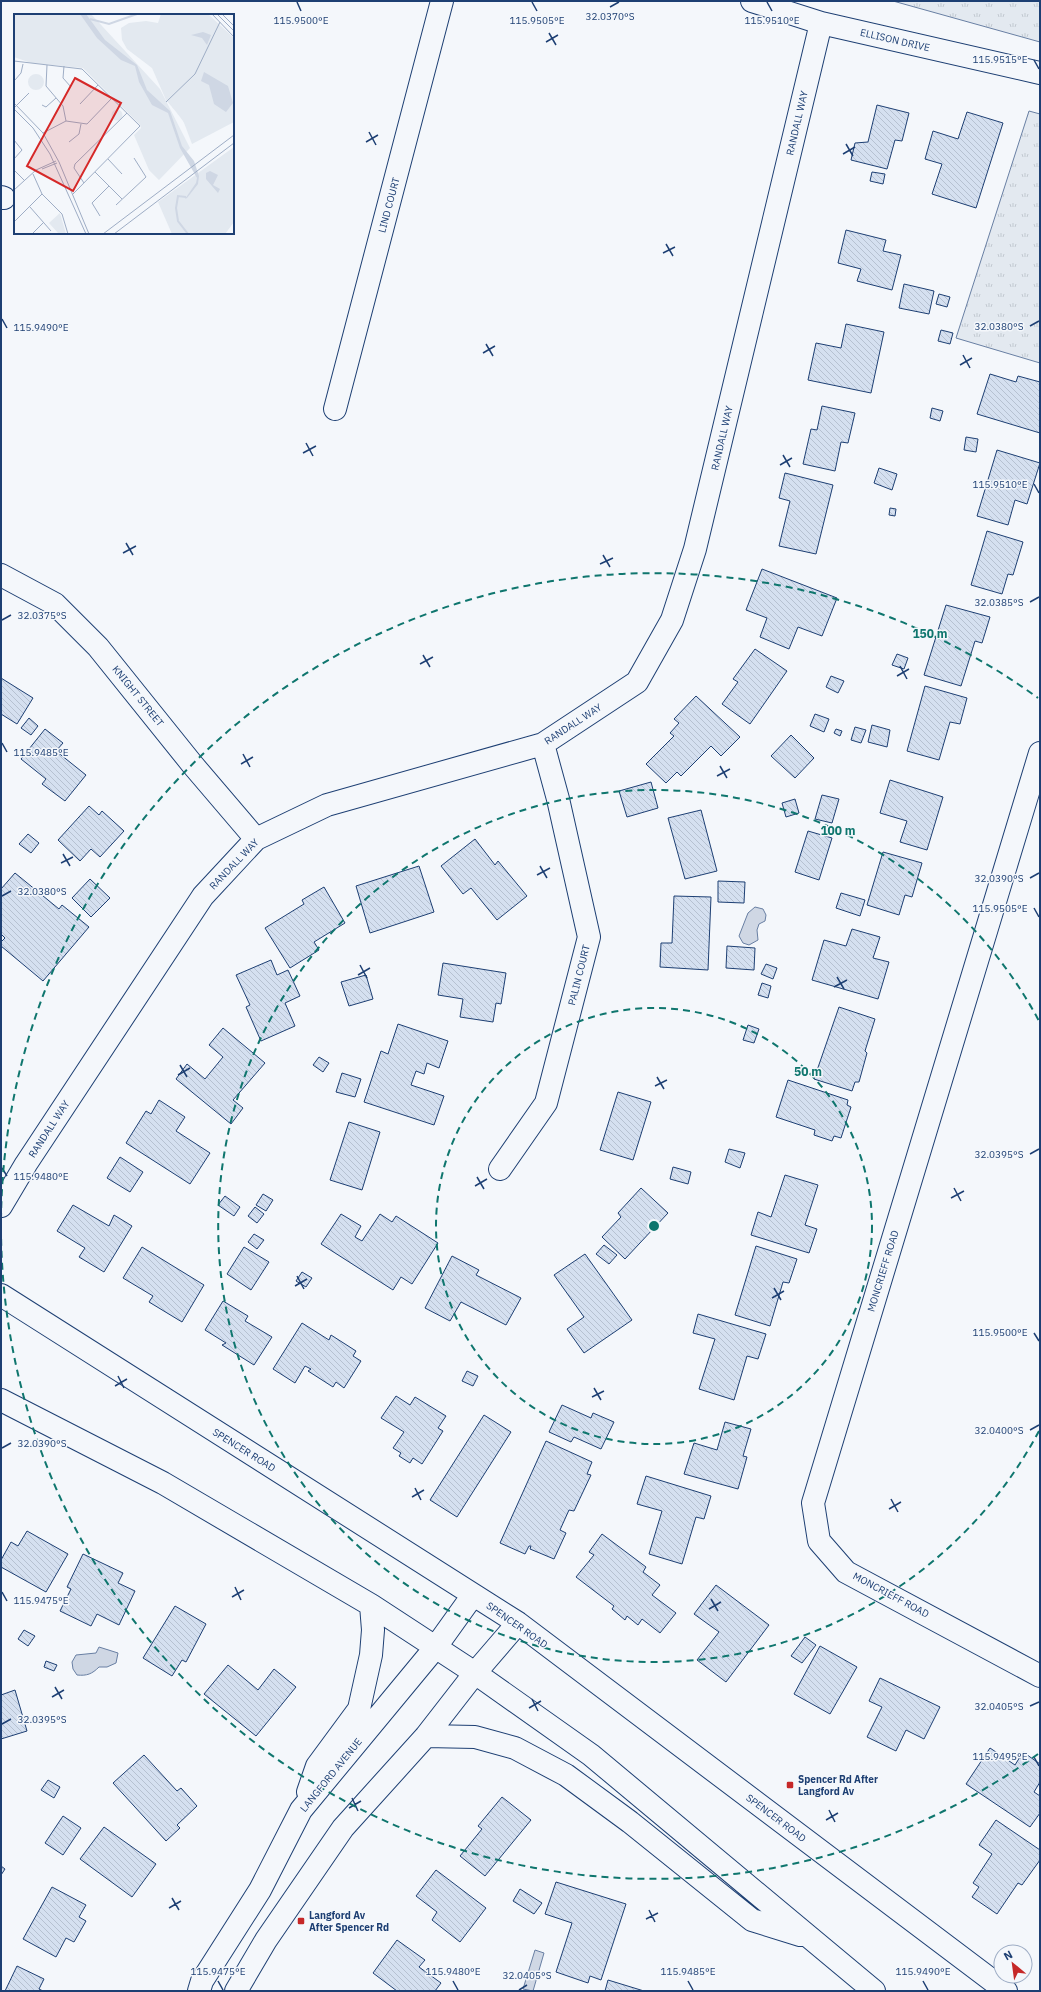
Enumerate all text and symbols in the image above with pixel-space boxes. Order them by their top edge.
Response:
text: 32.0370°S [585,10,635,23]
inset map [14,14,234,234]
text: 115.9500°E [273,14,329,27]
text: 115.9505°E [509,14,565,27]
text: 115.9510°E [744,14,800,27]
street label: ELLISON DRIVE [859,26,931,54]
text: 115.9515°E [972,53,1028,66]
street label: RANDALL WAY [783,89,811,157]
street label: LIND COURT [375,176,403,234]
text: 32.0380°S [974,320,1024,333]
text: 115.9490°E [13,321,69,334]
street label: RANDALL WAY [708,404,736,472]
text: 115.9510°E [972,478,1028,491]
text: 32.0385°S [974,596,1024,609]
text: 32.0375°S [17,609,67,622]
text: 150 m [912,626,948,641]
street label: KNIGHT STREET [109,663,167,729]
street label: RANDALL WAY [542,701,604,747]
text: 115.9485°E [13,746,69,759]
text: 100 m [820,823,856,838]
street label: RANDALL WAY [206,836,262,892]
text: 32.0390°S [974,872,1024,885]
text: 32.0380°S [17,885,67,898]
text: 115.9505°E [972,902,1028,915]
street label: PALIN COURT [565,943,593,1007]
text: 50 m [794,1064,822,1079]
street label: RANDALL WAY [26,1098,72,1160]
text: 32.0395°S [974,1148,1024,1161]
text: 115.9480°E [13,1170,69,1183]
centre of rings [647,1219,661,1233]
street label: MONCRIEFF ROAD [864,1228,902,1313]
text: 115.9500°E [972,1326,1028,1339]
text: 32.0400°S [974,1424,1024,1437]
street label: SPENCER ROAD [210,1425,278,1475]
text: 32.0390°S [17,1437,67,1450]
street label: MONCRIEFF ROAD [851,1569,932,1621]
text: 115.9475°E [13,1594,69,1607]
street label: SPENCER ROAD [484,1599,550,1651]
text: 32.0405°S [974,1700,1024,1713]
text: 32.0395°S [17,1713,67,1726]
street label: LANGFORD AVENUE [297,1735,365,1815]
text: 115.9495°E [972,1750,1028,1763]
place label: Spencer Rd After Langford Av [798,1773,878,1798]
marker: Spencer Rd After Langford Av [785,1780,795,1790]
street label: SPENCER ROAD [743,1791,809,1845]
place label: Langford Av After Spencer Rd [309,1909,389,1934]
marker: Langford Av After Spencer Rd [296,1916,306,1926]
north arrow [993,1944,1033,1984]
text: N [1001,1947,1015,1963]
text: 115.9475°E [190,1965,246,1978]
text: 115.9480°E [425,1965,481,1978]
text: 115.9485°E [660,1965,716,1978]
text: 115.9490°E [895,1965,951,1978]
text: 32.0405°S [502,1969,552,1982]

